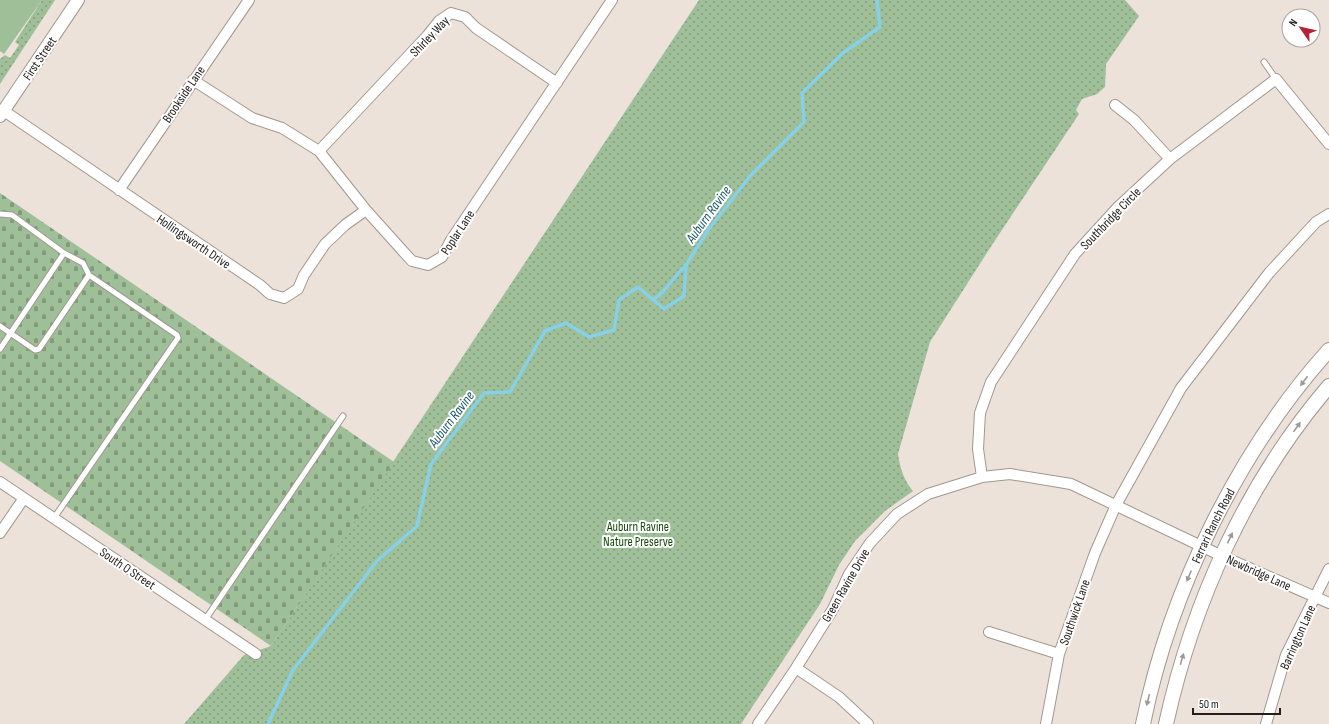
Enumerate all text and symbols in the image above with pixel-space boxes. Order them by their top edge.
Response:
north arrow [1281,8,1321,48]
street label: Shirley Way [407,13,453,60]
text: N [1286,17,1300,29]
street label: First Street [19,34,60,83]
street label: Brookside Lane [159,63,209,126]
water label: Auburn Ravine [682,182,735,247]
street label: Southbridge Circle [1077,184,1144,253]
street label: Poplar Lane [437,207,478,258]
street label: Hollingsworth Drive [153,211,233,272]
one-way arrow [1300,375,1309,386]
water label: Auburn Ravine [424,387,478,452]
one-way arrow [1293,422,1301,432]
street label: Ferrari Ranch Road [1188,486,1239,566]
park label: Auburn Ravine Nature Preserve [603,519,673,550]
one-way arrow [1227,533,1233,544]
street label: South O Street [96,544,158,593]
street label: Green Ravine Drive [818,546,873,625]
street label: Newbridge Lane [1224,552,1293,594]
one-way arrow [1186,571,1192,582]
street label: Southwick Lane [1056,577,1094,647]
street label: Barrington Lane [1277,603,1319,672]
one-way arrow [1179,653,1185,665]
scale bar [1193,690,1280,716]
one-way arrow [1145,693,1151,706]
text: 50 m [1199,697,1219,712]

